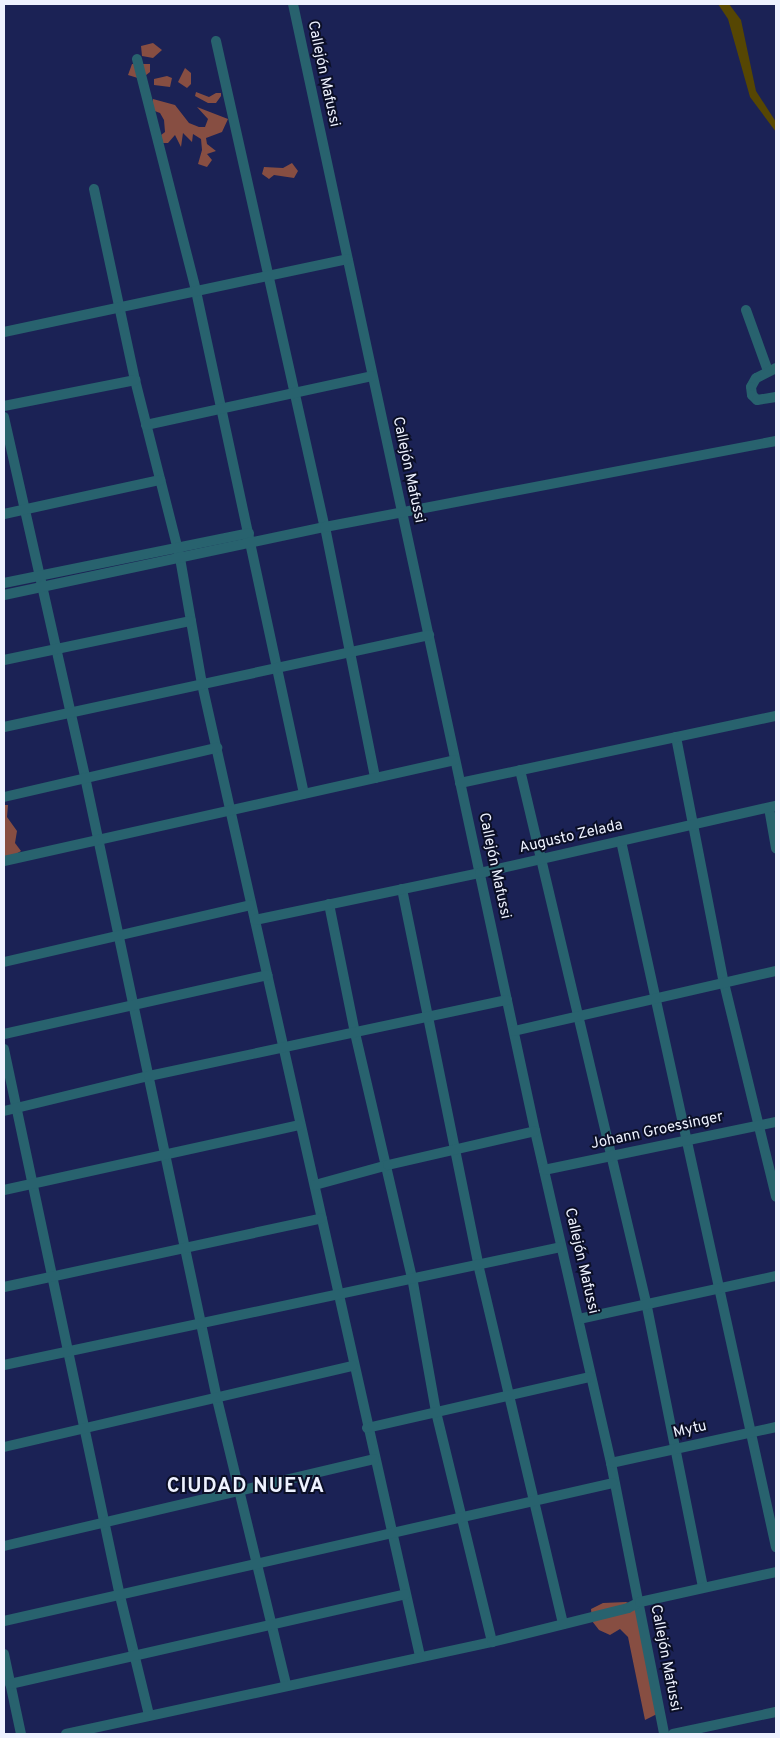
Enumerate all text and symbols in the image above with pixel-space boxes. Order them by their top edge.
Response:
street label: Callejón Mafussi [303,19,343,129]
street label: Callejón Mafussi [388,415,428,525]
street label: Callejón Mafussi [474,811,514,921]
street label: Augusto Zelada [518,816,624,858]
street label: Johann Groessinger [589,1108,725,1154]
street label: Callejón Mafussi [560,1206,602,1316]
street label: Mytu [671,1417,709,1443]
district label: CIUDAD NUEVA [165,1475,327,1499]
street label: Callejón Mafussi [646,1603,684,1713]

